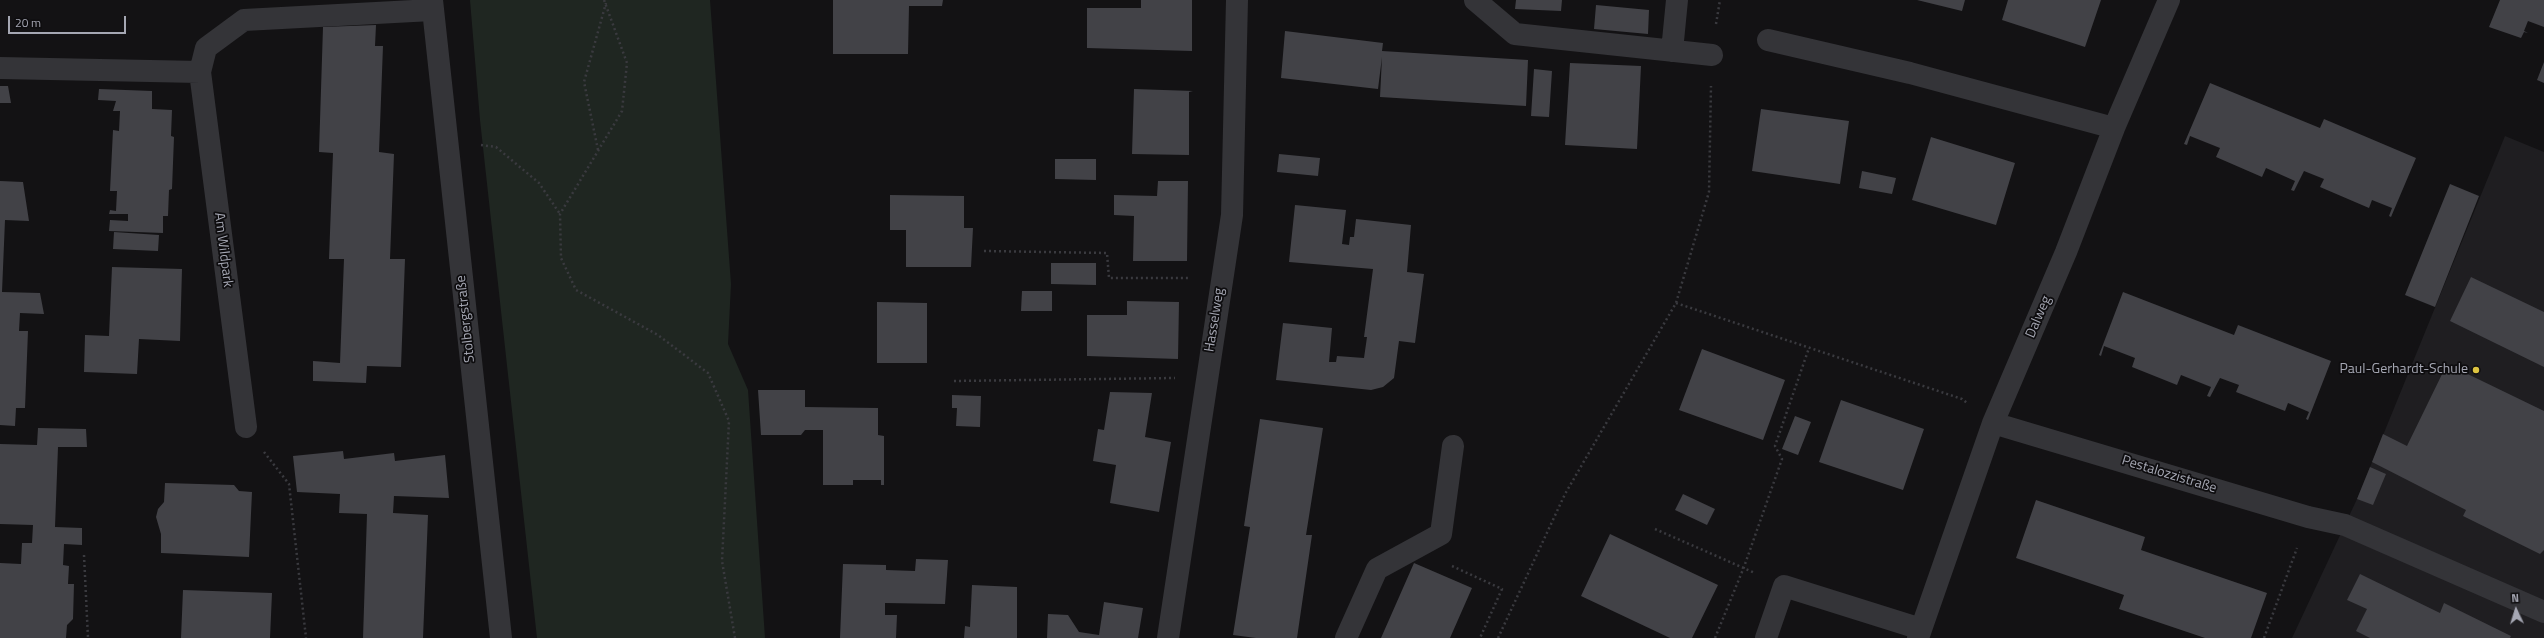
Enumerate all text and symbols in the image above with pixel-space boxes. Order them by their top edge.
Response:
scale bar [10,8,128,34]
text: 20 m [15,13,41,32]
street label: Am Wildpark [210,212,236,288]
street label: Stolbergstraße [453,274,479,364]
street label: Hasselweg [1202,287,1228,353]
street label: Dalweg [2023,293,2055,341]
place label: Paul-Gerhardt-Schule [2340,362,2468,378]
marker: Paul-Gerhardt-Schule [2471,365,2481,375]
street label: Pestalozzistraße [2119,453,2219,497]
north arrow [2496,590,2536,630]
text: N [2511,590,2520,606]

